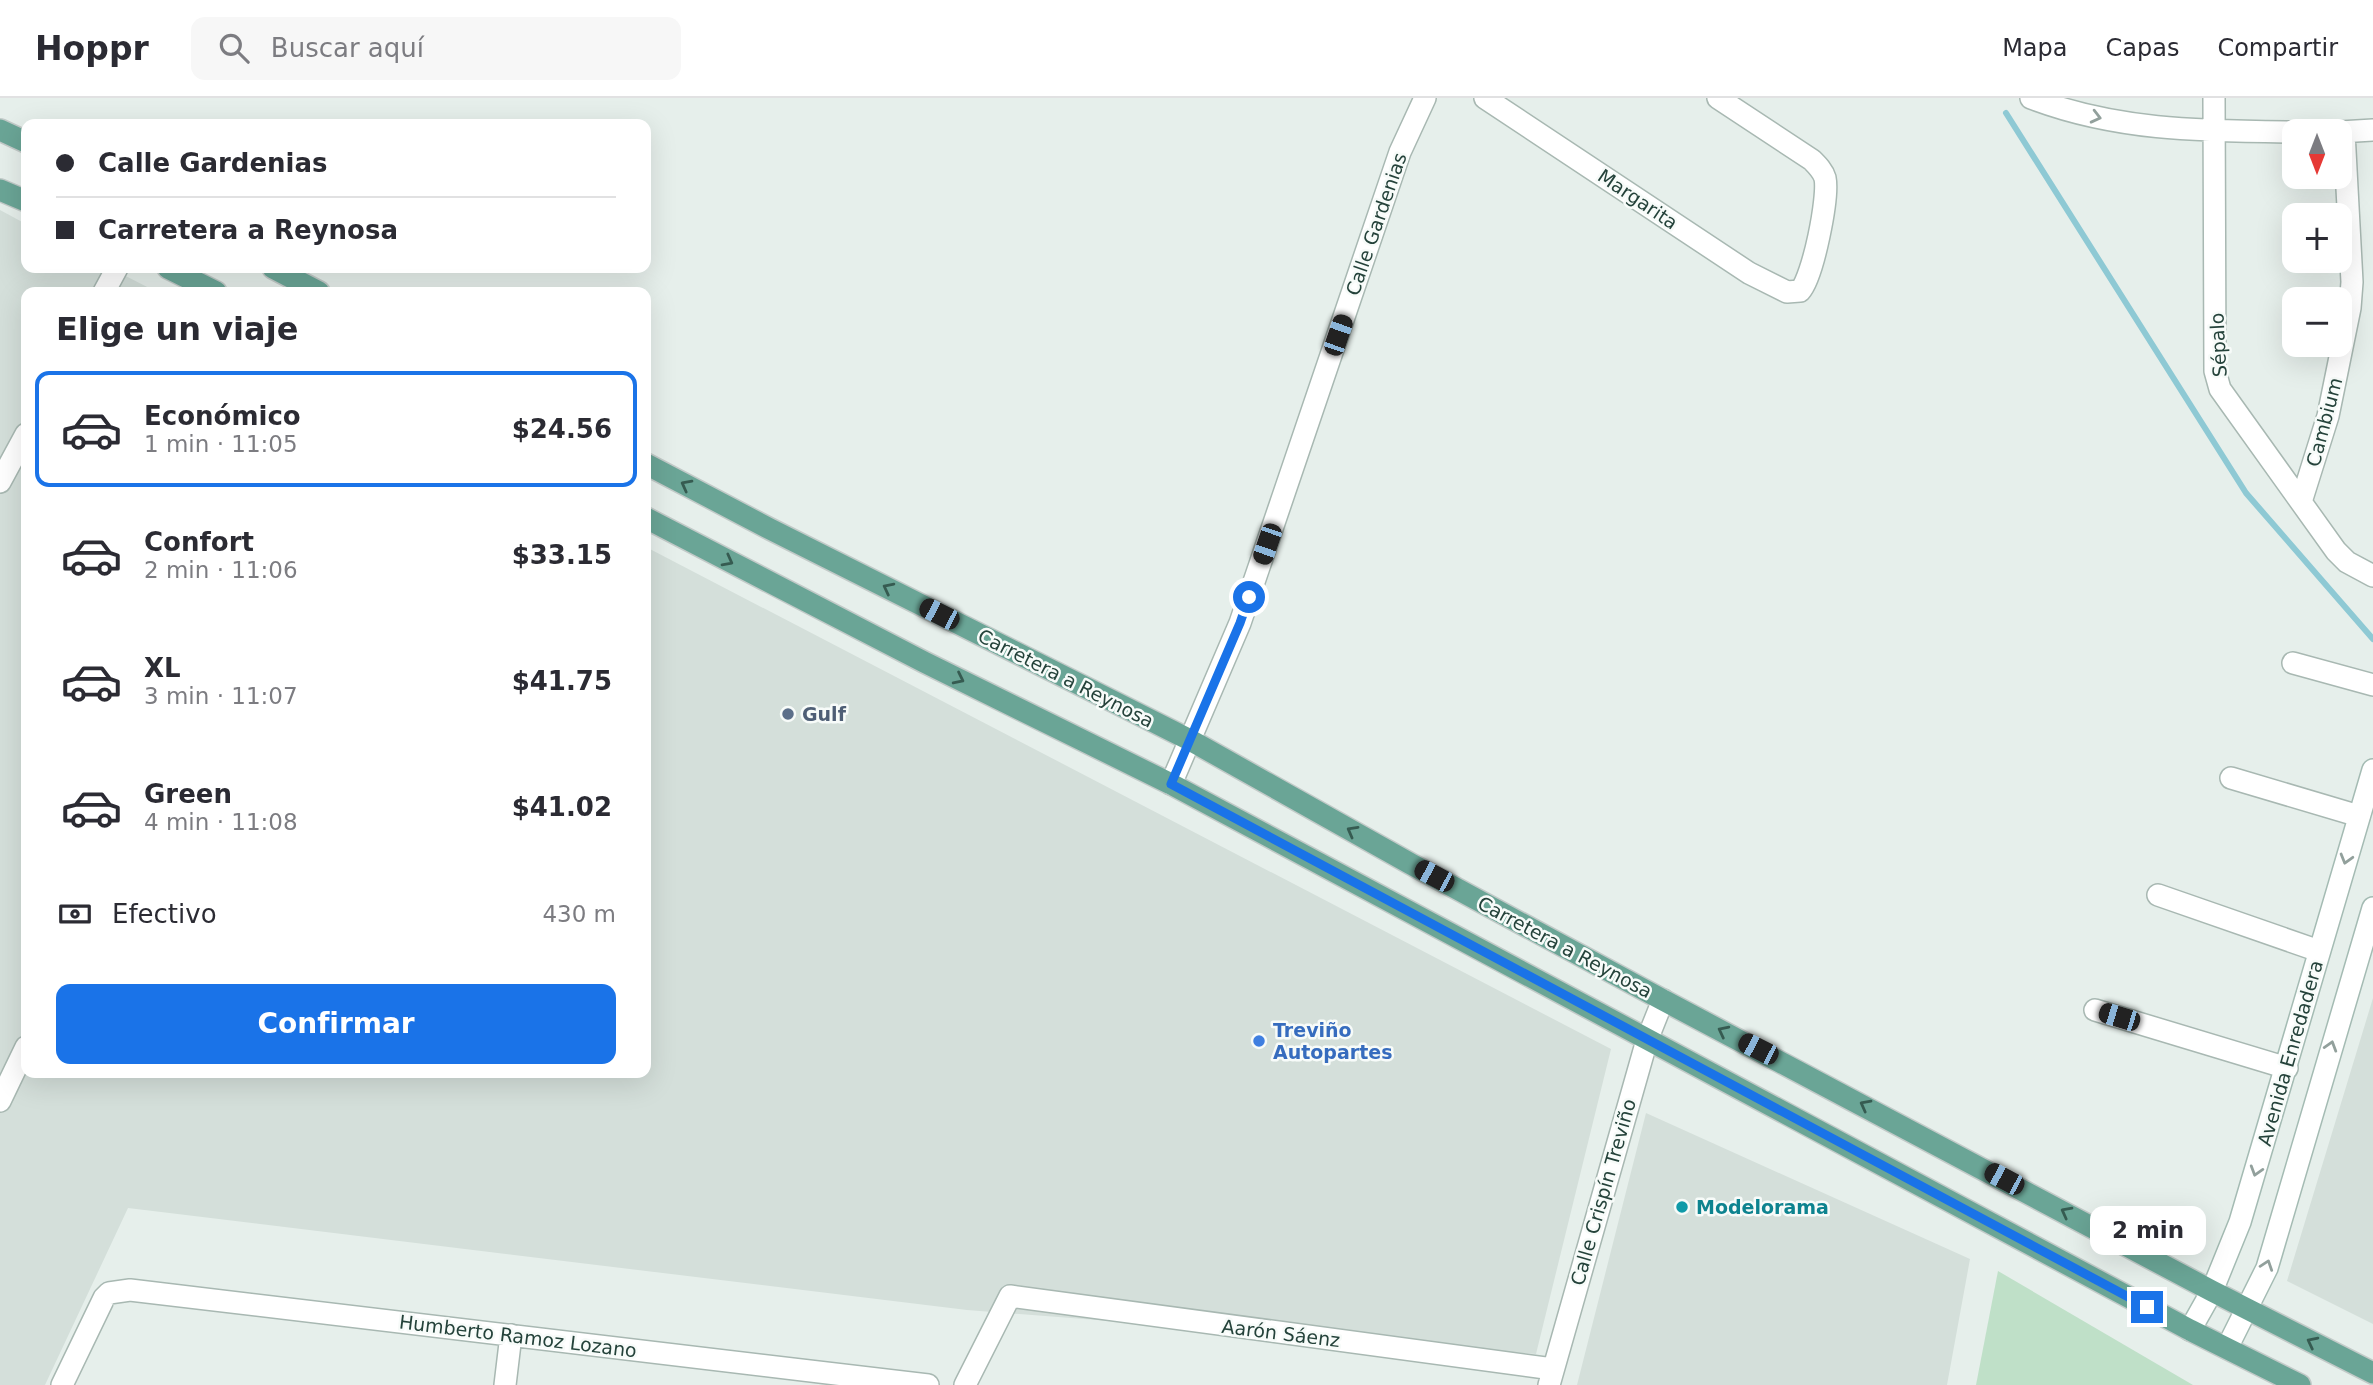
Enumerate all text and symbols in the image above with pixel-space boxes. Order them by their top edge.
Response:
search box [191,17,681,80]
text: Hoppr [35,29,149,68]
icon: search [215,29,253,67]
text: Buscar aquí [271,33,424,63]
text: Mapa [2002,34,2068,62]
text: Capas [2106,34,2179,62]
text: Compartir [2217,34,2338,62]
one-way arrow [2090,109,2102,124]
north arrow [2282,119,2352,189]
map controls [2282,119,2352,357]
text: Calle Gardenias [98,148,328,178]
street label: Calle Gardenias [1341,150,1411,298]
street label: Margarita [1594,164,1682,234]
button: + [2282,203,2352,273]
text: Carretera a Reynosa [98,215,398,245]
button: − [2282,287,2352,357]
text: Elige un viaje [56,310,298,348]
car [1322,312,1355,358]
street label: Sépalo [2205,312,2231,378]
street label: Cambium [2302,375,2346,469]
icon: car [60,398,123,461]
text: Económico [144,401,301,431]
text: $24.56 [512,414,612,444]
text: 1 min · 11:05 [144,431,298,457]
one-way arrow [681,479,693,493]
car [1251,521,1284,567]
icon: car [60,524,123,587]
text: Confort [144,527,254,557]
text: $33.15 [512,540,612,570]
one-way arrow [721,553,733,567]
text: 2 min · 11:06 [144,557,298,583]
route start [1233,581,1265,613]
one-way arrow [883,583,895,597]
car [916,595,963,633]
street label: Carretera a Reynosa [974,624,1158,732]
icon: car [60,650,123,713]
text: XL [144,653,181,683]
text: $41.75 [512,666,612,696]
one-way arrow [952,671,964,685]
text: 3 min · 11:07 [144,683,298,709]
place label: Gulf [802,703,847,725]
marker: Gulf [780,706,796,722]
icon: car [60,776,123,839]
text: Green [144,779,232,809]
text: $41.02 [512,792,612,822]
text: 4 min · 11:08 [144,809,298,835]
one-way arrow [1346,826,1359,839]
one-way arrow [2340,852,2355,864]
car [1411,857,1458,895]
street label: Carretera a Reynosa [1474,892,1656,1002]
icon: cash [56,895,94,933]
text: Efectivo [112,899,217,929]
text: 430 m [542,901,616,927]
street label: Avenida Enredadera [2253,958,2327,1148]
button: Confirmar [56,984,616,1064]
car [2096,1001,2143,1033]
place label: Treviño Autopartes [1273,1019,1392,1063]
one-way arrow [1718,1026,1730,1039]
car [1735,1030,1782,1068]
marker: Treviño Autopartes [1251,1033,1267,1049]
one-way arrow [2322,1041,2337,1053]
street label: Calle Crispín Treviño [1566,1096,1640,1288]
one-way arrow [1860,1100,1872,1114]
car [1981,1160,2028,1198]
one-way arrow [2249,1165,2264,1177]
place label: Modelorama [1696,1196,1829,1218]
marker: Modelorama [1674,1199,1690,1215]
callout: 2 min [2089,1206,2205,1254]
one-way arrow [2061,1207,2073,1220]
text: 2 min [2112,1217,2184,1243]
one-way arrow [2259,1259,2273,1271]
route end [2131,1291,2163,1323]
street label: Humberto Ramoz Lozano [398,1311,638,1361]
street label: Aarón Sáenz [1221,1315,1341,1351]
one-way arrow [2307,1336,2320,1350]

